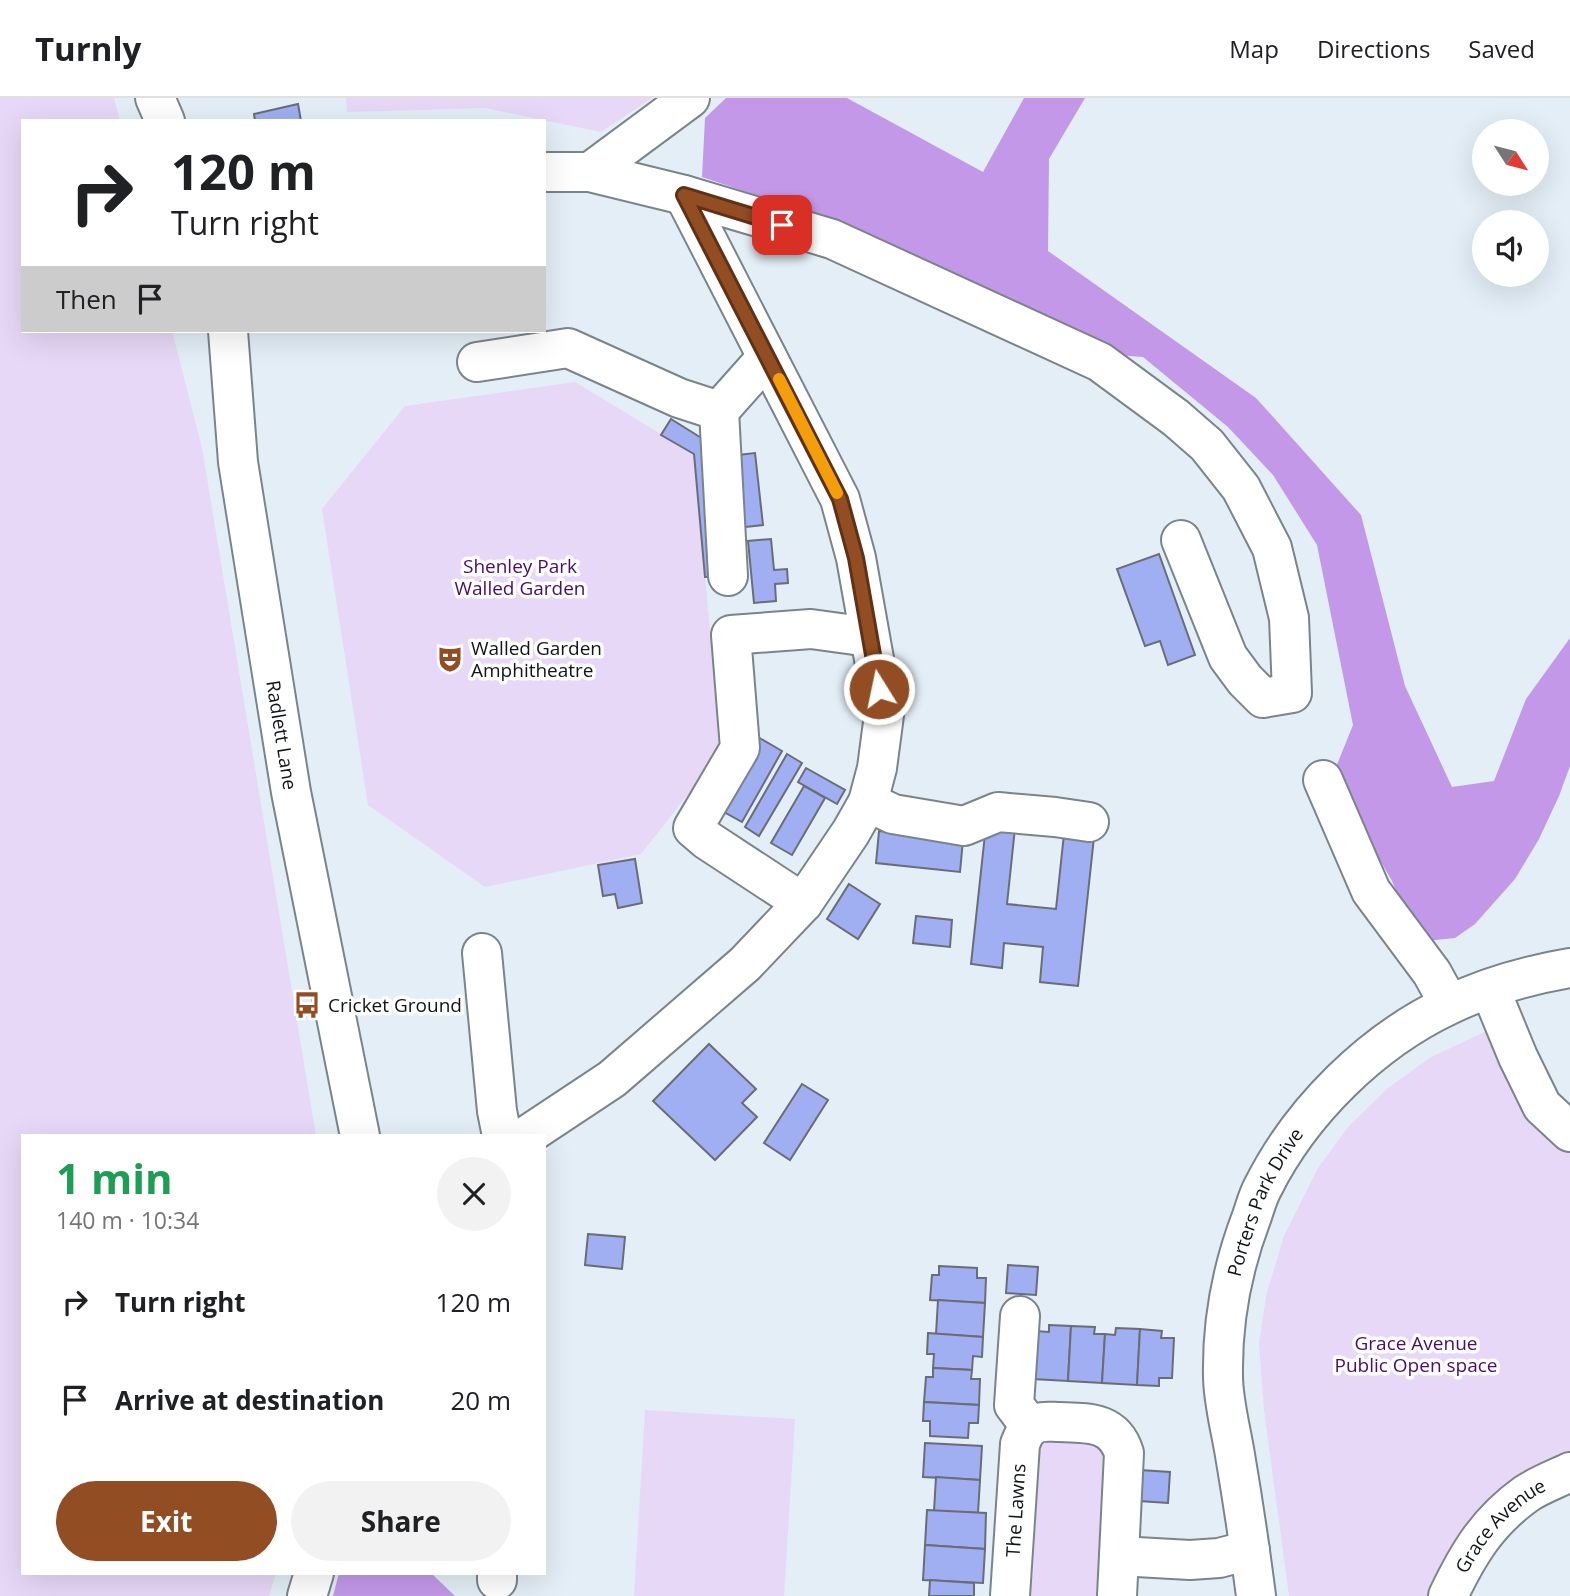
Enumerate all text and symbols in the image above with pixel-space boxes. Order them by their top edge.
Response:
text: Turnly [35,26,141,71]
text: Map [1229,32,1279,65]
text: Directions [1317,32,1430,65]
text: Saved [1468,32,1535,65]
north arrow [1472,119,1549,196]
map controls [1472,119,1549,287]
text: 120 m [171,138,316,204]
icon: right [56,147,147,238]
pin [752,195,812,255]
text: Turn right [171,201,319,244]
icon: arrive [763,206,801,244]
button: sound [1472,210,1549,287]
icon: arrive [131,280,169,318]
text: Then [56,281,117,317]
park label: Shenley Park Walled Garden [454,553,586,601]
place label: Walled Garden Amphitheatre [471,635,602,683]
theatre icon: Walled Garden Amphitheatre [435,644,465,674]
position arrow [842,652,916,726]
street label: Radlett Lane [260,678,303,792]
bus stop icon: Cricket Ground [292,990,322,1020]
place label: Cricket Ground [328,992,462,1018]
street label: Porters Park Drive [1221,1122,1309,1279]
text: 1 min [56,1149,173,1206]
button: close [437,1157,511,1231]
text: 140 m · 10:34 [56,1204,199,1236]
icon: right [56,1283,94,1321]
text: Turn right [115,1284,246,1320]
text: 120 m [436,1284,511,1320]
park label: Grace Avenue Public Open space [1334,1330,1498,1378]
icon: arrive [56,1381,94,1419]
text: Arrive at destination [115,1382,384,1418]
text: 20 m [450,1382,511,1418]
street label: The Lawns [1000,1463,1032,1558]
street label: Grace Avenue [1449,1472,1550,1578]
button: Exit [56,1481,277,1561]
button: Share [291,1481,511,1561]

